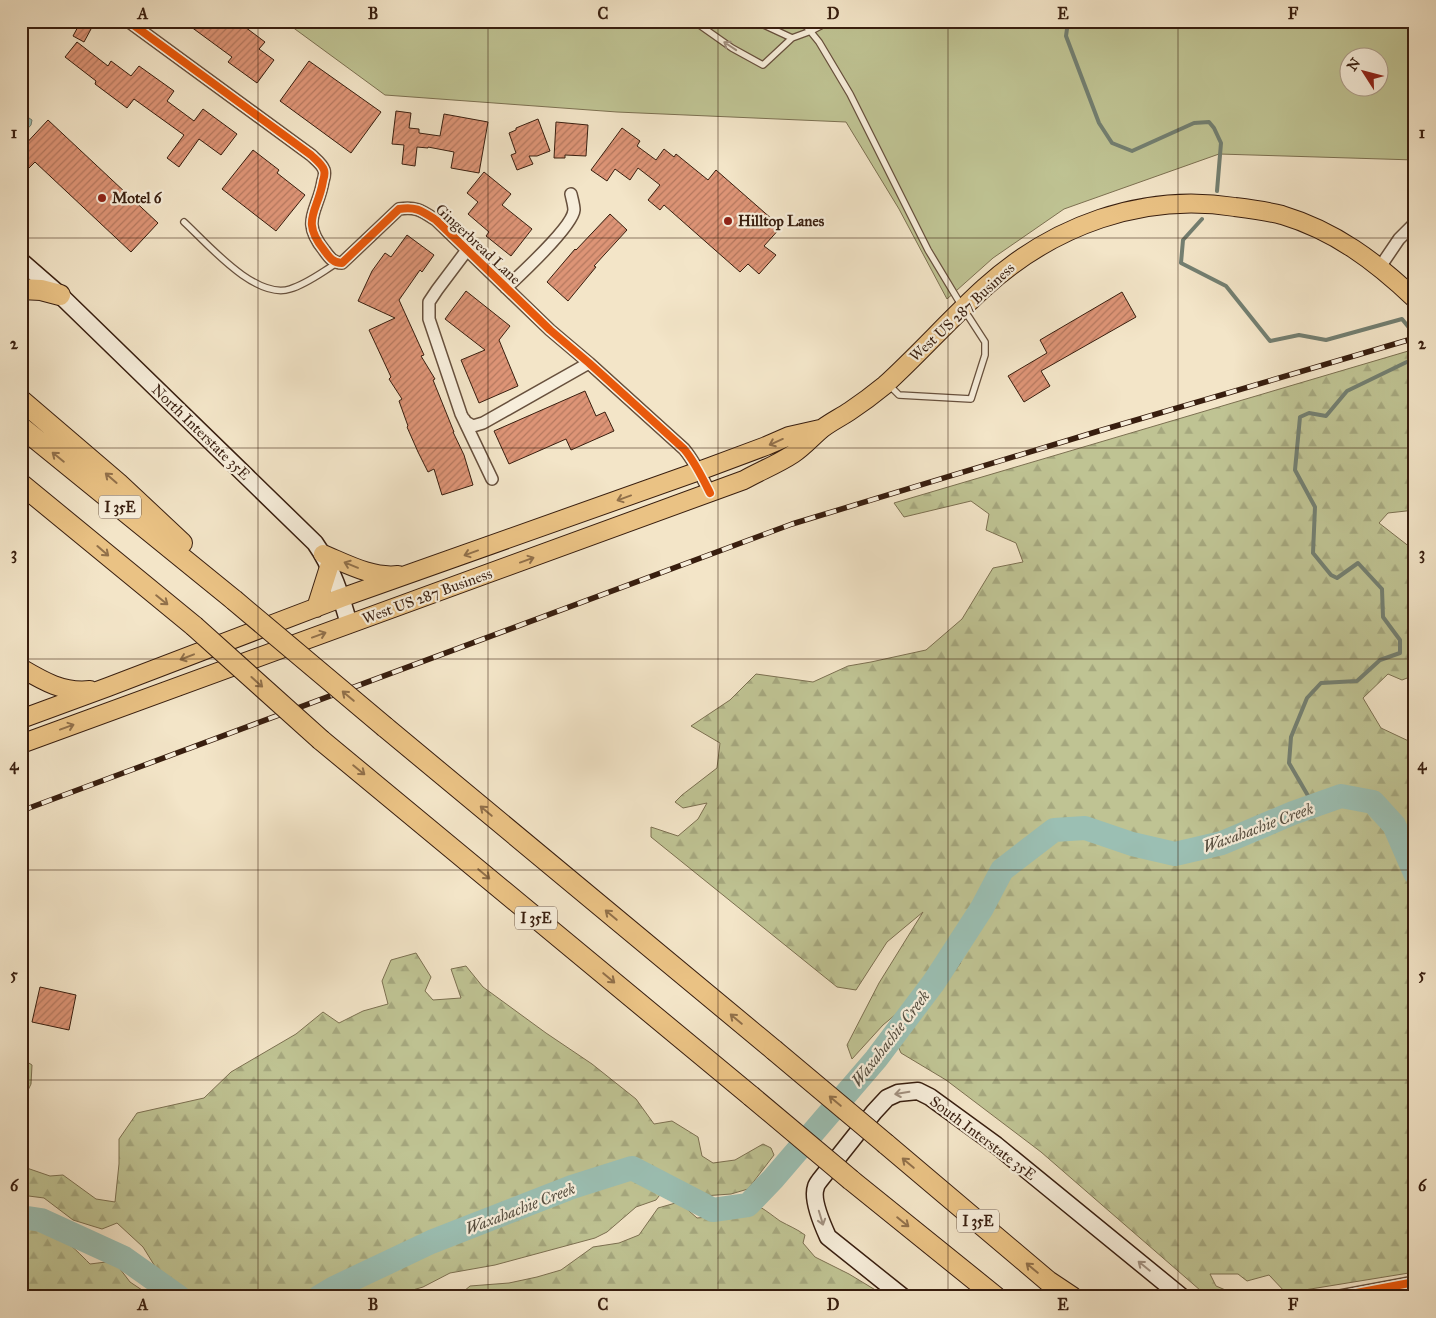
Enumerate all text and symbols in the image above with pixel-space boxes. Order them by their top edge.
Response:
text: A [137,4,149,23]
text: B [368,4,378,23]
text: C [598,4,609,23]
text: D [827,4,840,23]
text: E [1057,4,1069,23]
text: F [1288,4,1299,23]
one-way arrow [723,41,737,51]
north arrow [1338,48,1388,98]
text: N [1344,55,1364,74]
text: 1 [11,123,18,142]
text: 1 [1419,123,1426,142]
place label: Motel 6 [112,189,163,207]
marker: Motel 6 [96,192,108,204]
street label: Gingerbread Lane [432,200,524,288]
place label: Hilltop Lanes [738,212,825,231]
marker: Hilltop Lanes [722,215,734,227]
street label: West US 287 Business [906,259,1018,365]
text: 2 [10,334,19,353]
text: 2 [1418,334,1427,353]
street label: North Interstate 35E [148,380,254,484]
one-way arrow [769,437,784,447]
one-way arrow [52,452,65,463]
one-way arrow [105,472,118,483]
one-way arrow [617,494,632,503]
road number: I 35E [99,496,141,518]
text: 3 [11,544,17,564]
text: 3 [1419,544,1425,564]
one-way arrow [96,546,109,557]
one-way arrow [464,549,479,558]
one-way arrow [519,555,534,564]
one-way arrow [344,560,359,570]
street label: West US 287 Business [360,564,494,628]
one-way arrow [155,595,168,606]
one-way arrow [311,630,326,639]
one-way arrow [180,653,195,662]
one-way arrow [250,676,263,688]
one-way arrow [341,690,354,701]
one-way arrow [59,722,74,731]
text: 4 [10,755,20,775]
text: 4 [1418,755,1428,775]
one-way arrow [352,765,365,776]
water label: Waxahachie Creek [1200,799,1316,856]
one-way arrow [480,806,493,817]
one-way arrow [477,869,490,880]
road number: I 35E [515,906,557,930]
one-way arrow [605,909,618,920]
text: 5 [10,965,18,984]
text: 5 [1418,965,1426,984]
one-way arrow [602,973,615,984]
water label: Waxahachie Creek [847,987,934,1090]
one-way arrow [730,1013,743,1024]
one-way arrow [895,1089,911,1099]
street label: South Interstate 35E [926,1092,1040,1184]
one-way arrow [829,1096,842,1107]
one-way arrow [902,1157,915,1168]
text: 6 [10,1176,19,1195]
text: 6 [1418,1176,1427,1195]
water label: Waxahachie Creek [463,1179,578,1238]
one-way arrow [816,1209,826,1225]
road number: I 35E [957,1210,999,1232]
one-way arrow [896,1216,909,1227]
one-way arrow [1138,1261,1151,1272]
one-way arrow [1026,1262,1039,1273]
text: A [137,1295,149,1314]
text: B [368,1295,378,1314]
text: C [598,1295,609,1314]
text: D [827,1295,840,1314]
text: E [1057,1295,1069,1314]
text: F [1288,1295,1299,1314]

